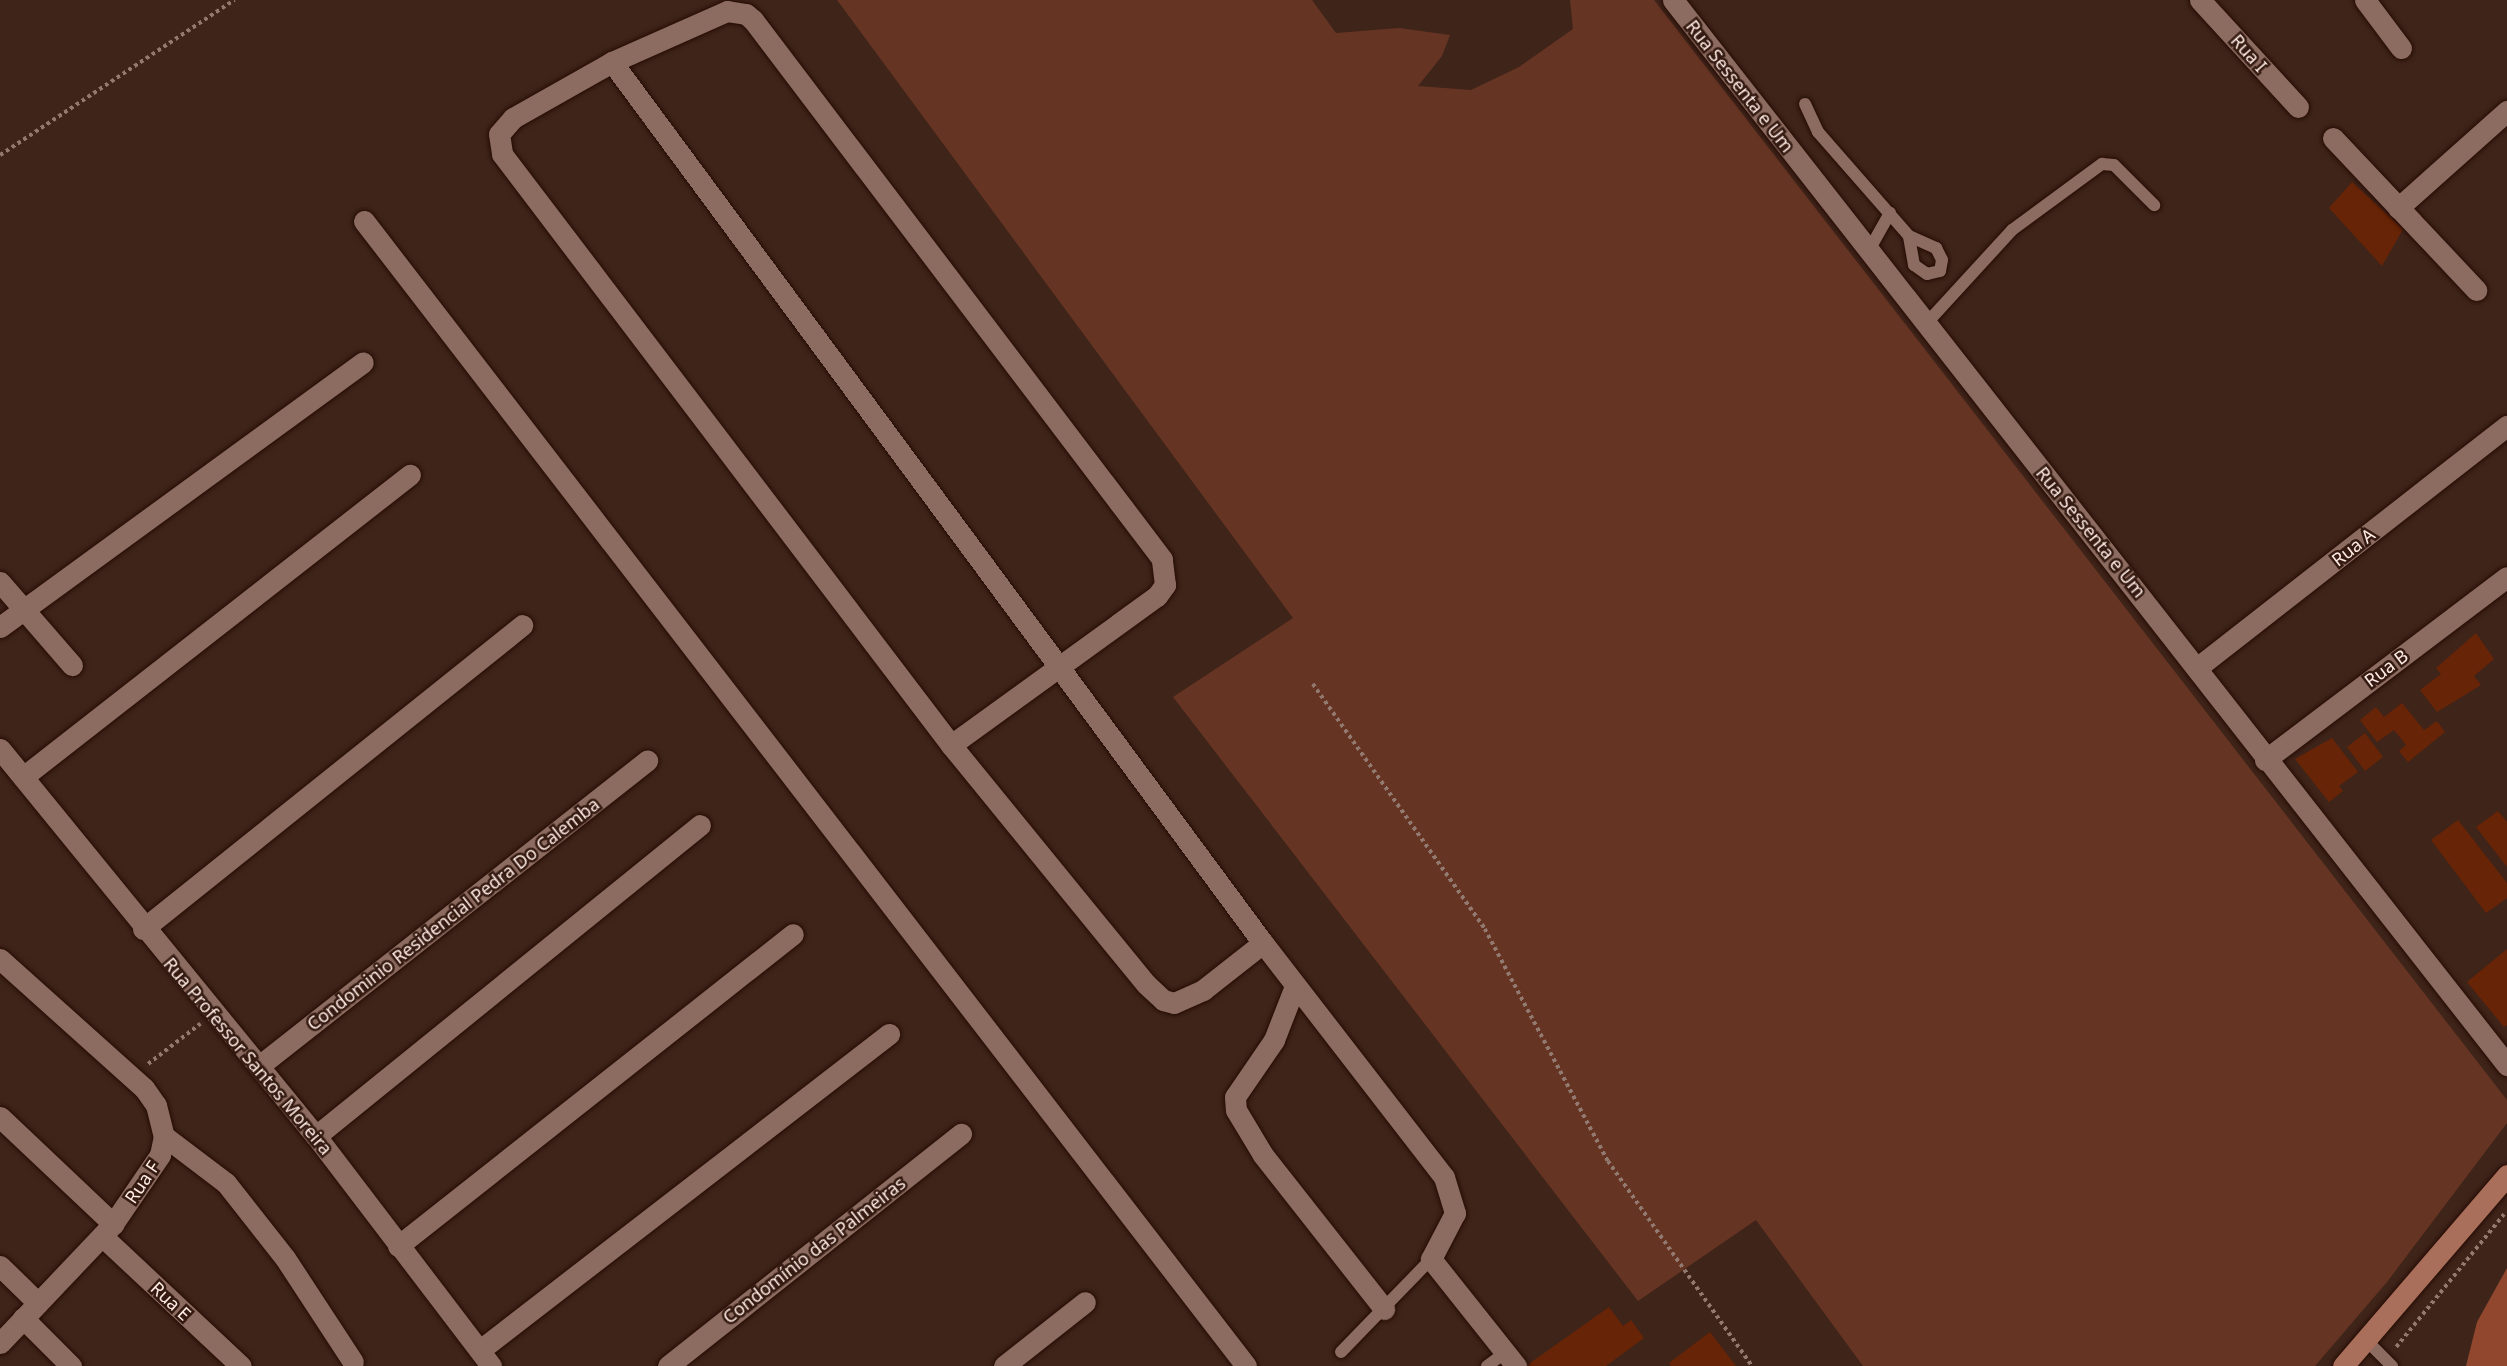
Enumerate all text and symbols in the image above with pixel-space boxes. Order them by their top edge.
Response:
street label: Rua Sessenta e Um [1682,16,1798,156]
street label: Rua I [2227,30,2271,76]
street label: Rua Sessenta e Um [2032,462,2150,602]
street label: Rua A [2327,524,2379,570]
street label: Rua B [2360,645,2412,691]
street label: Condominio Residencial Pedra Do Calemba [303,793,603,1035]
street label: Rua Professor Santos Moreira [159,953,337,1159]
street label: Rua F [120,1157,164,1207]
street label: Condomínio das Palmeiras [718,1172,910,1328]
street label: Rua E [146,1277,196,1325]

